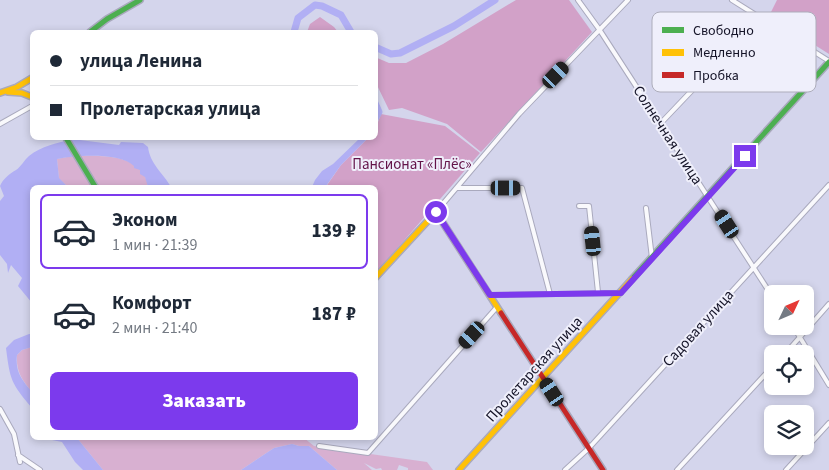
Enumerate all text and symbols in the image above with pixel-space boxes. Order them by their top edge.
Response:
legend [652,12,816,92]
text: Свободно [693,21,754,41]
text: Медленно [693,43,756,63]
text: улица Ленина [80,48,202,75]
car [540,59,571,91]
text: Пробка [693,66,739,86]
street label: Солнечная улица [628,82,707,189]
text: Пролетарская улица [80,96,261,123]
route end [734,145,756,167]
park label: Пансионат «Плёс» [352,154,472,175]
car [491,181,521,196]
route start [425,201,447,223]
text: Эконом [112,207,178,234]
car [712,207,741,241]
icon: car [52,209,97,254]
text: 139 ₽ [312,218,356,245]
car [583,225,602,257]
text: 1 мин · 21:39 [112,234,198,256]
street label: Садовая улица [658,285,739,372]
north arrow [764,285,814,335]
map controls [764,285,814,455]
text: Комфорт [112,290,192,317]
icon: car [52,292,97,337]
text: 187 ₽ [312,301,356,328]
street label: Пролетарская улица [481,312,588,427]
text: 2 мин · 21:40 [112,317,198,339]
car [456,319,487,351]
button: locate [764,345,814,395]
button: Заказать [50,372,358,430]
car [537,375,566,409]
button: layers [764,405,814,455]

